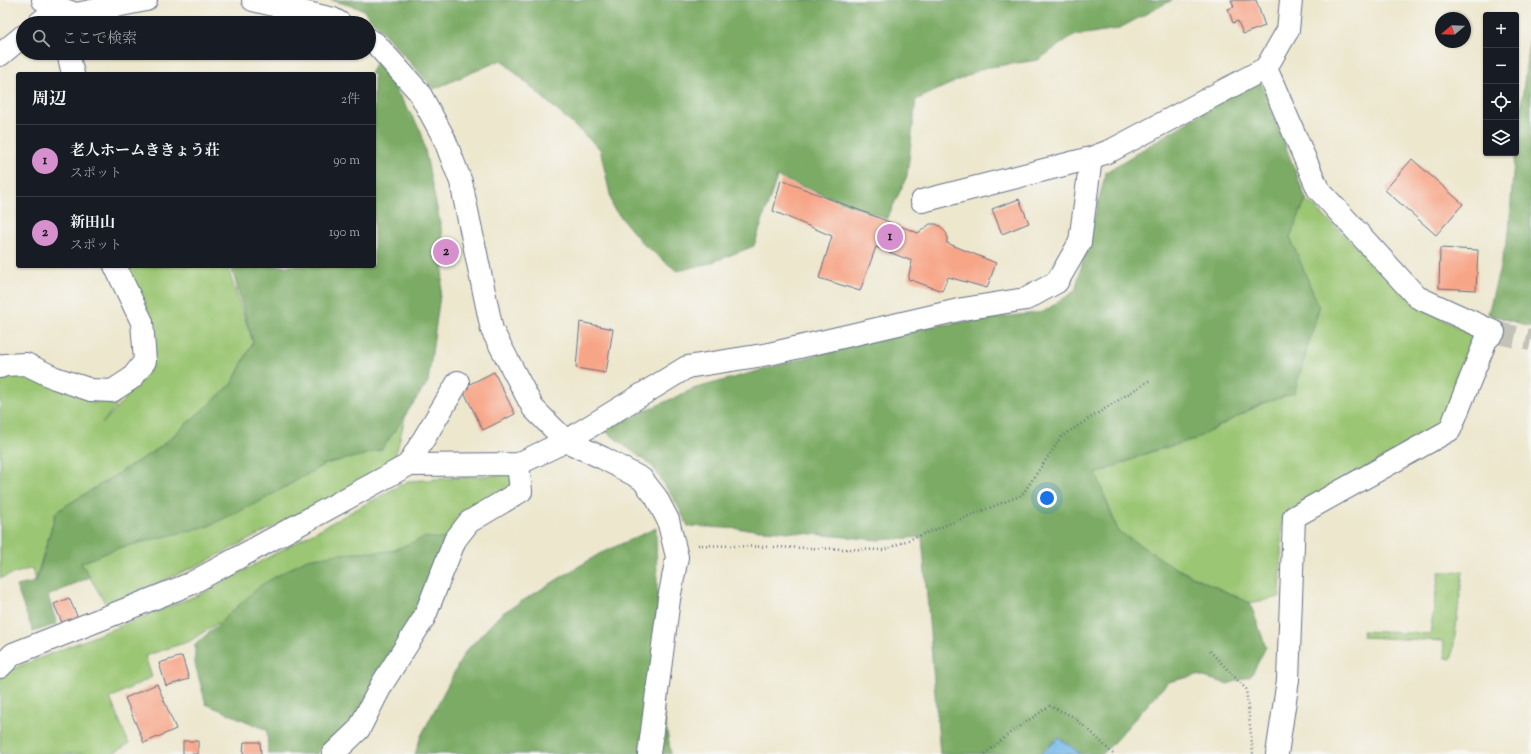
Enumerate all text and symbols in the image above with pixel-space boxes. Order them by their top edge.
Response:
north arrow [1435,12,1471,48]
map controls [1483,12,1519,156]
button: + [1483,12,1519,48]
search box [16,16,376,60]
icon: search [30,27,52,49]
text: ここで検索 [62,29,137,50]
button: − [1483,48,1519,84]
button: locate [1483,84,1519,120]
text: 周辺 [32,88,66,112]
text: 2件 [341,91,360,109]
button: layers [1483,120,1519,156]
text: 老人ホームききょう荘 [70,141,220,162]
text: 1 [43,152,47,170]
text: 90 m [333,152,360,170]
text: スポット [70,165,122,183]
text: 新田山 [70,213,115,234]
pin: 1 [877,222,903,252]
text: 2 [42,224,48,242]
text: 190 m [329,224,360,242]
text: スポット [70,237,122,255]
pin: 2 [433,237,459,267]
your location [1037,488,1057,508]

